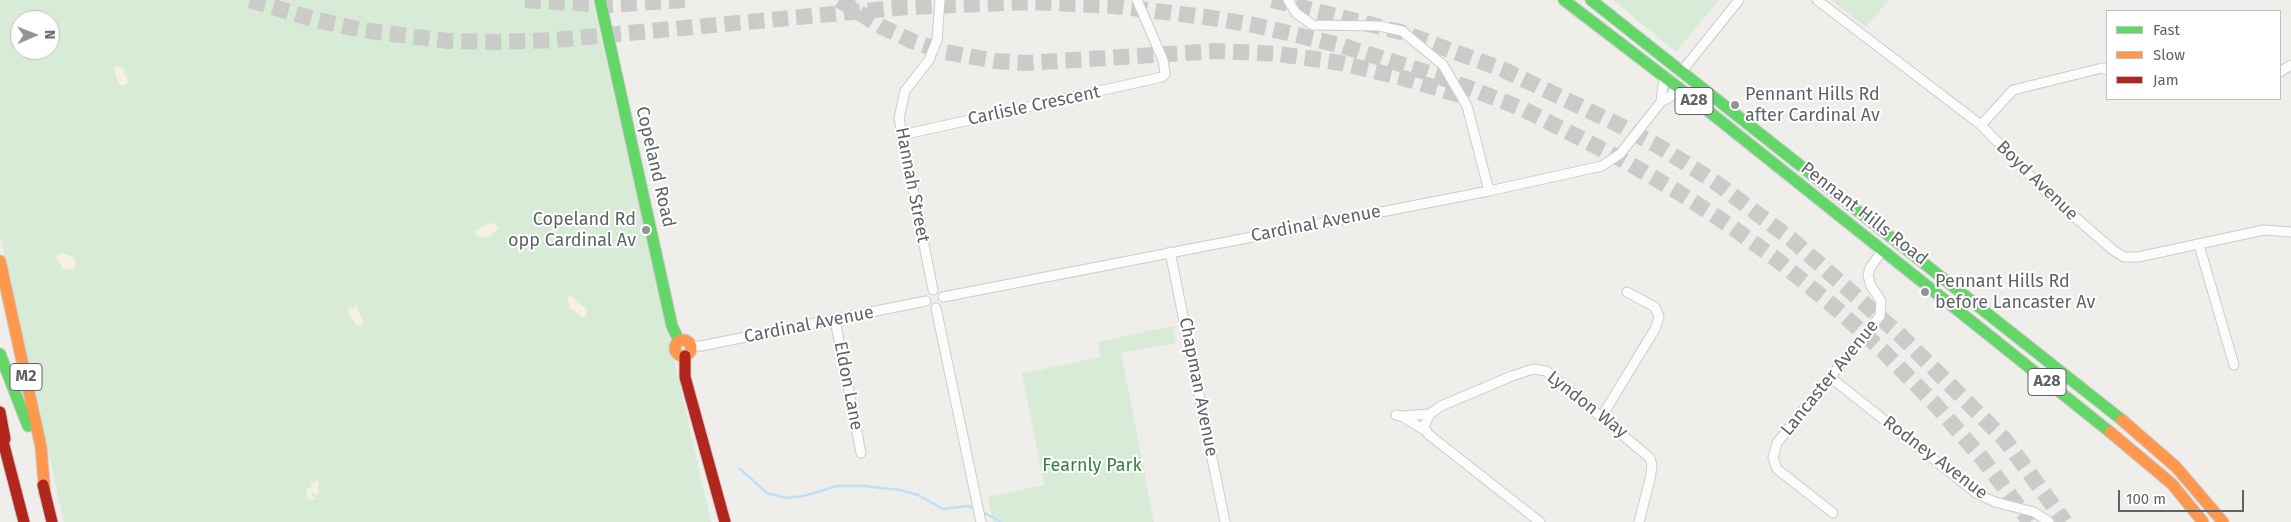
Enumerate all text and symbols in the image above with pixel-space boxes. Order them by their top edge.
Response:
north arrow [10,10,60,60]
legend [2106,10,2281,100]
text: Fast [2153,21,2180,39]
text: N [41,30,58,40]
text: Slow [2153,46,2185,64]
text: Jam [2153,71,2179,89]
street label: Carlisle Crescent [966,81,1102,131]
place label: Pennant Hills Rd after Cardinal Av [1745,84,1880,126]
road number: A28 [1675,88,1713,114]
marker: Pennant Hills Rd after Cardinal Av [1729,99,1741,111]
street label: Copeland Road [631,105,679,229]
street label: Hannah Street [890,125,934,245]
street label: Boyd Avenue [1992,137,2082,225]
street label: Pennant Hills Road [1796,158,1932,270]
street label: Cardinal Avenue [1249,201,1383,247]
place label: Copeland Rd opp Cardinal Av [508,209,636,252]
marker: Copeland Rd opp Cardinal Av [640,224,652,236]
place label: Pennant Hills Rd before Lancaster Av [1935,271,2095,314]
marker: Pennant Hills Rd before Lancaster Av [1919,286,1931,298]
street label: Cardinal Avenue [742,302,876,348]
street label: Chapman Avenue [1174,316,1222,458]
street label: Lancaster Avenue [1777,316,1883,440]
street label: Eldon Lane [829,340,867,432]
road number: M2 [10,364,42,391]
street label: Lyndon Way [1542,367,1632,443]
road number: A28 [2028,368,2066,396]
street label: Rodney Avenue [1878,412,1992,504]
park label: Fearnly Park [1042,455,1142,477]
scale bar [2121,480,2247,512]
text: 100 m [2126,490,2166,508]

